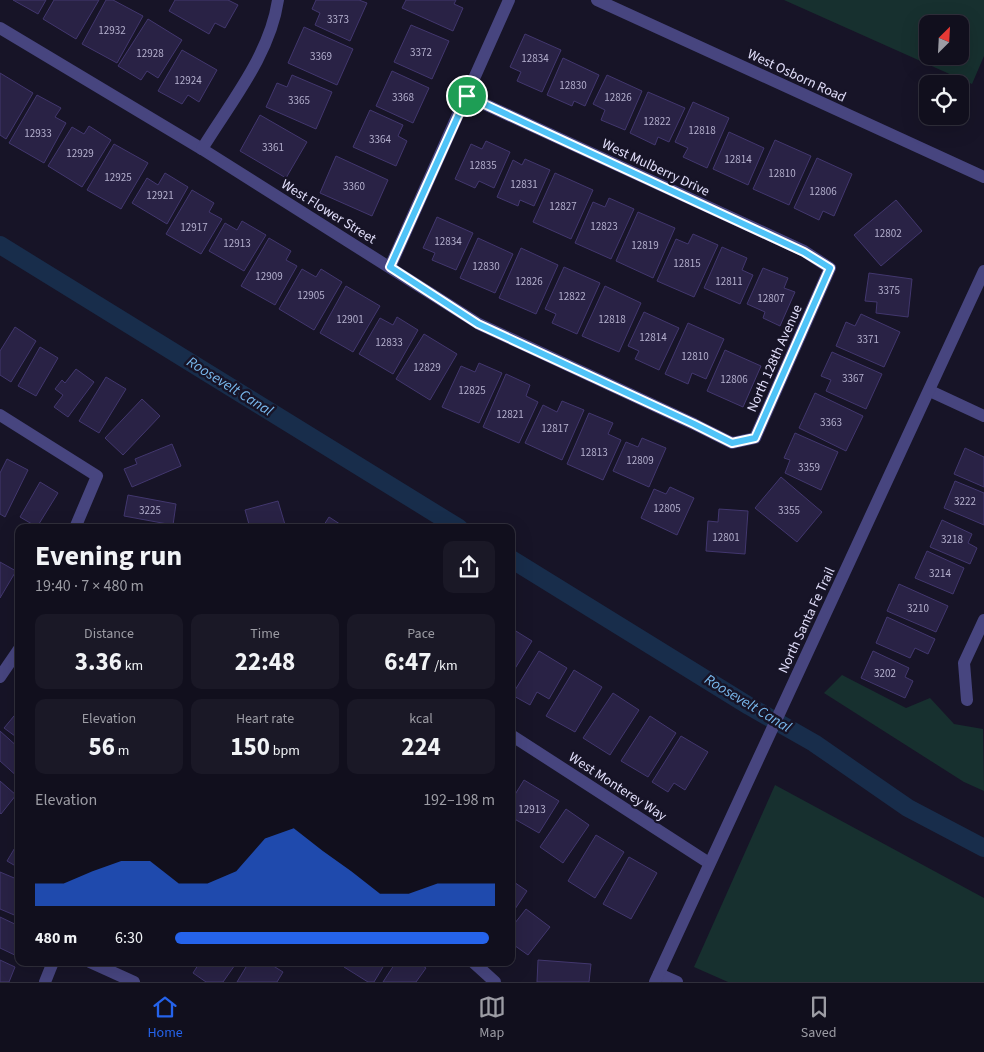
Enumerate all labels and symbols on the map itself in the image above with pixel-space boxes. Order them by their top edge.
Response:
house number: 3373 [327,12,349,27]
north arrow [919,15,969,65]
house number: 12932 [98,23,126,38]
street label: West Osborn Road [744,44,849,108]
house number: 3372 [410,45,432,60]
house number: 12928 [136,46,164,61]
house number: 3369 [310,49,332,64]
house number: 12834 [521,51,549,66]
house number: 12924 [174,73,202,88]
pin [446,75,488,117]
house number: 12830 [559,78,587,93]
house number: 3368 [392,90,414,105]
house number: 12826 [604,90,632,105]
house number: 3365 [288,93,310,108]
house number: 12822 [643,114,671,129]
house number: 12818 [688,123,716,138]
house number: 12933 [24,126,52,141]
house number: 3364 [369,132,391,147]
street label: West Mulberry Drive [598,134,713,202]
house number: 3361 [262,140,284,155]
house number: 12929 [66,146,94,161]
house number: 12814 [724,152,752,167]
house number: 12835 [469,158,497,173]
house number: 12810 [768,166,796,181]
house number: 12925 [104,170,132,185]
street label: West Flower Street [277,175,380,249]
house number: 12831 [510,177,538,192]
house number: 3360 [343,179,365,194]
house number: 12806 [809,184,837,199]
house number: 12921 [146,188,174,203]
house number: 12827 [549,199,577,214]
house number: 12823 [590,219,618,234]
house number: 12917 [180,220,208,235]
house number: 12802 [874,226,902,241]
house number: 12834 [434,234,462,249]
house number: 12913 [223,236,251,251]
house number: 12819 [631,238,659,253]
house number: 12815 [673,256,701,271]
house number: 12830 [472,259,500,274]
house number: 12909 [255,269,283,284]
house number: 12826 [515,274,543,289]
house number: 12811 [715,274,743,289]
house number: 3375 [878,283,900,298]
house number: 12905 [297,288,325,303]
house number: 12822 [558,289,586,304]
house number: 12807 [757,291,785,306]
street label: North 128th Avenue [742,301,808,415]
house number: 12901 [336,312,364,327]
house number: 12818 [598,312,626,327]
house number: 12814 [639,330,667,345]
house number: 3371 [857,332,879,347]
house number: 12833 [375,335,403,350]
house number: 12810 [681,349,709,364]
water label: Roosevelt Canal [183,352,277,421]
house number: 12829 [413,360,441,375]
house number: 3367 [842,371,864,386]
house number: 12806 [720,372,748,387]
house number: 12825 [458,383,486,398]
house number: 12821 [496,407,524,422]
house number: 3363 [820,415,842,430]
house number: 12817 [541,421,569,436]
house number: 12813 [580,445,608,460]
house number: 12809 [626,453,654,468]
house number: 3359 [798,460,820,475]
house number: 3222 [954,494,976,509]
house number: 12805 [653,501,681,516]
house number: 3225 [139,503,161,518]
house number: 3355 [778,503,800,518]
house number: 12801 [712,530,740,545]
house number: 3218 [941,532,963,547]
street label: North Santa Fe Trail [774,564,840,677]
house number: 3214 [929,566,951,581]
house number: 3210 [907,601,929,616]
house number: 3202 [874,666,896,681]
water label: Roosevelt Canal [700,669,795,738]
street label: West Monterey Way [564,748,671,826]
house number: 12913 [518,802,546,817]

